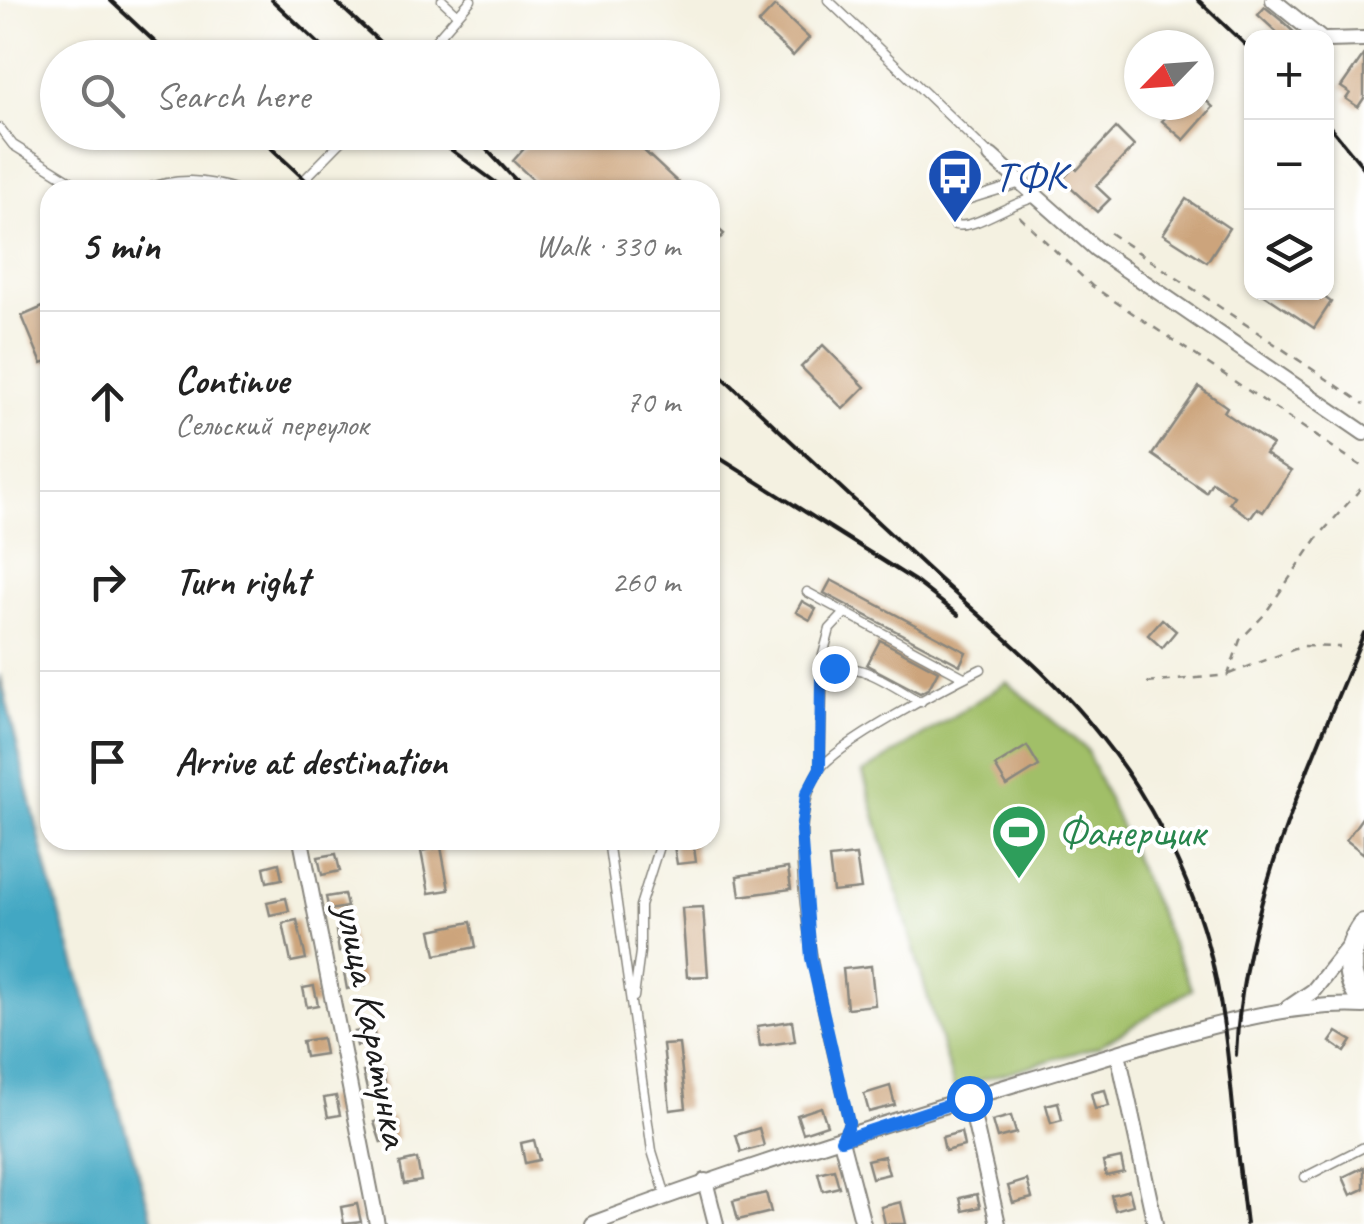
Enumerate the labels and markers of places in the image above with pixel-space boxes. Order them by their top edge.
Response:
bus stop icon: ТФК [925,146,985,225]
place label: ТФК [994,150,1072,203]
sports icon: Фанерщик [989,802,1049,881]
place label: Фанерщик [1058,806,1208,859]

